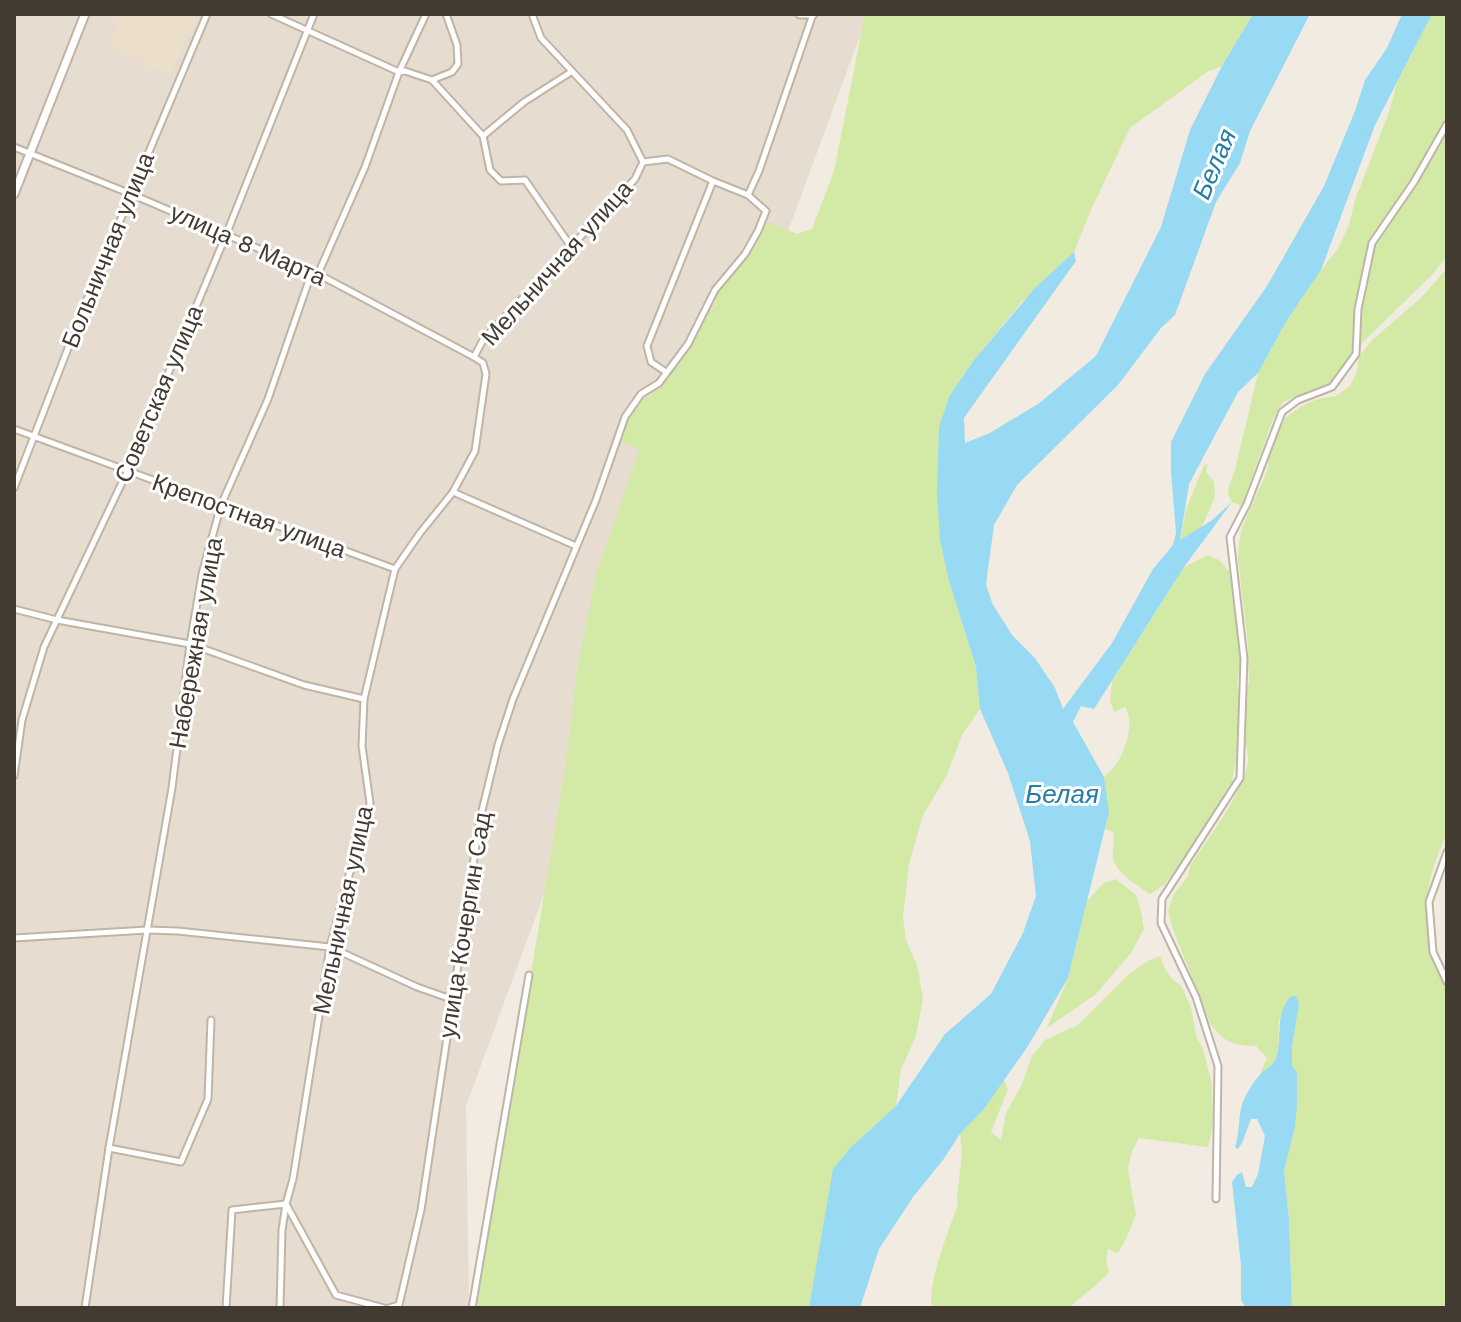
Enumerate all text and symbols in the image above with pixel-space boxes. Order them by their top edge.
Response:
water label: Белая [1186,124,1242,204]
street label: Больничная улица [56,148,160,352]
street label: Мельничная улица [476,174,639,351]
street label: улица 8 Марта [166,198,331,292]
street label: Советская улица [109,300,209,487]
street label: Крепостная улица [148,468,350,564]
street label: Набережная улица [164,535,228,751]
water label: Белая [1025,779,1099,809]
street label: Мельничная улица [307,803,379,1017]
street label: улица Кочергин Сад [433,810,497,1040]

